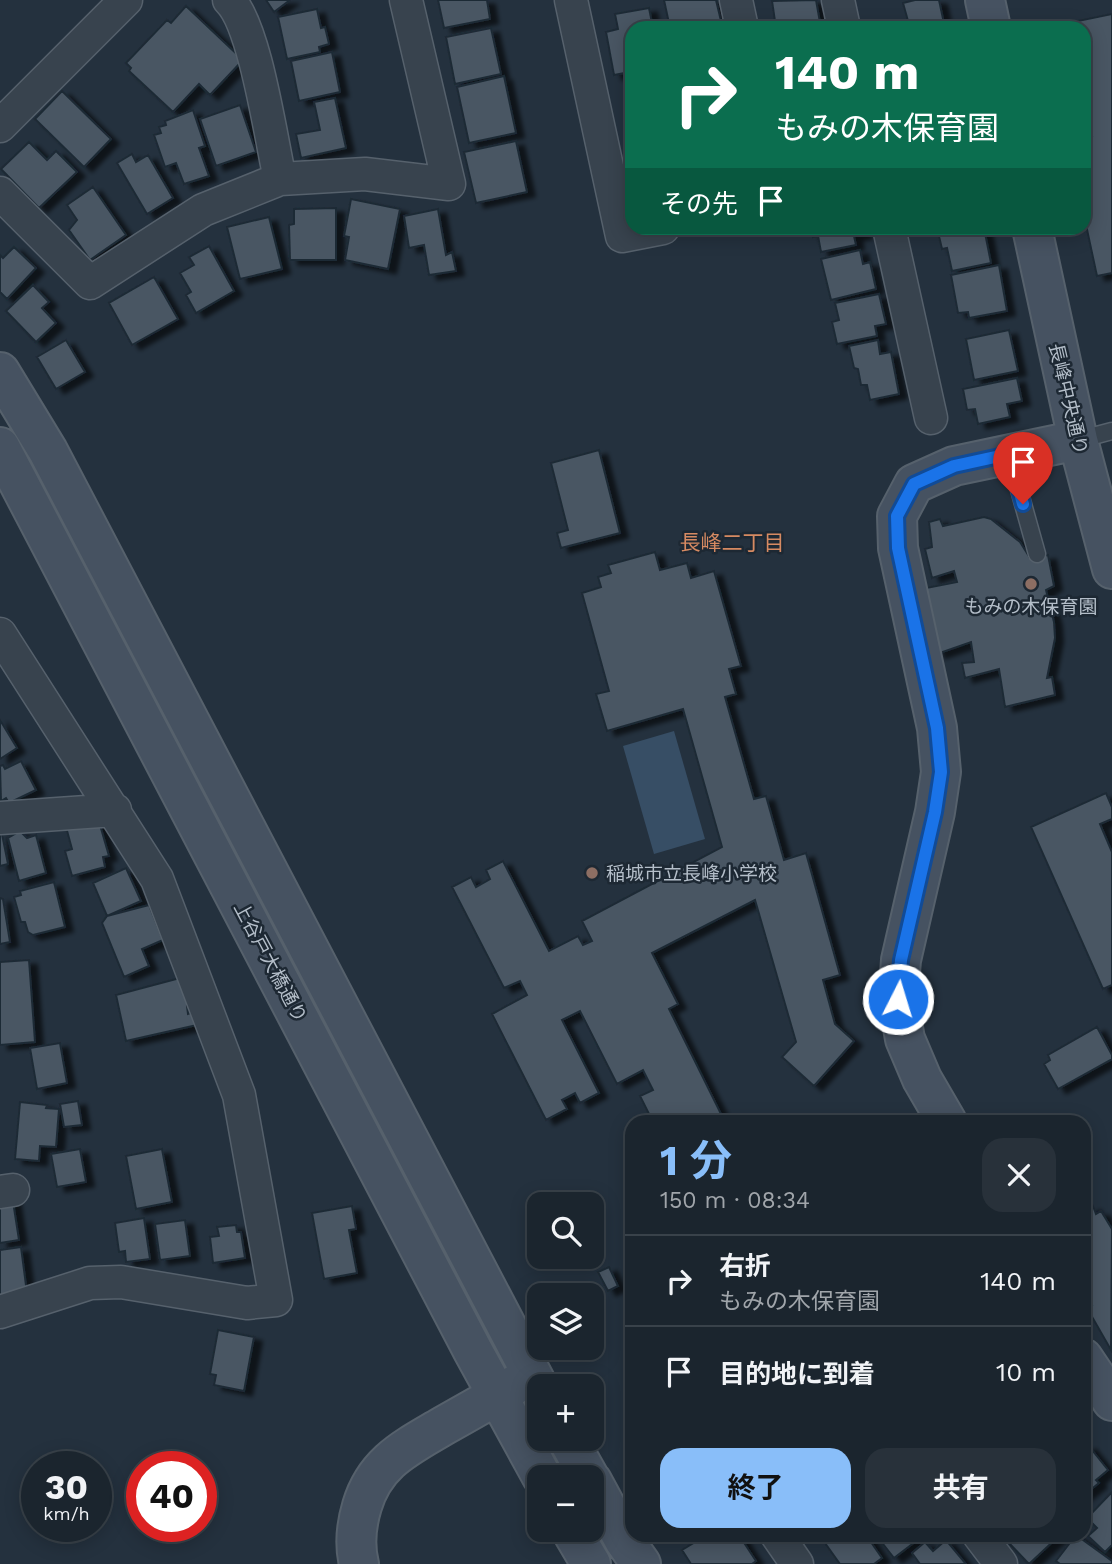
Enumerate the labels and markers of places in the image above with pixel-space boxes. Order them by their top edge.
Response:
pin [993,432,1053,504]
marker: もみの木保育園 [1023,576,1039,592]
place label: もみの木保育園 [964,595,1098,618]
place label: 稲城市立長峰小学校 [606,862,777,885]
marker: 稲城市立長峰小学校 [584,865,600,881]

